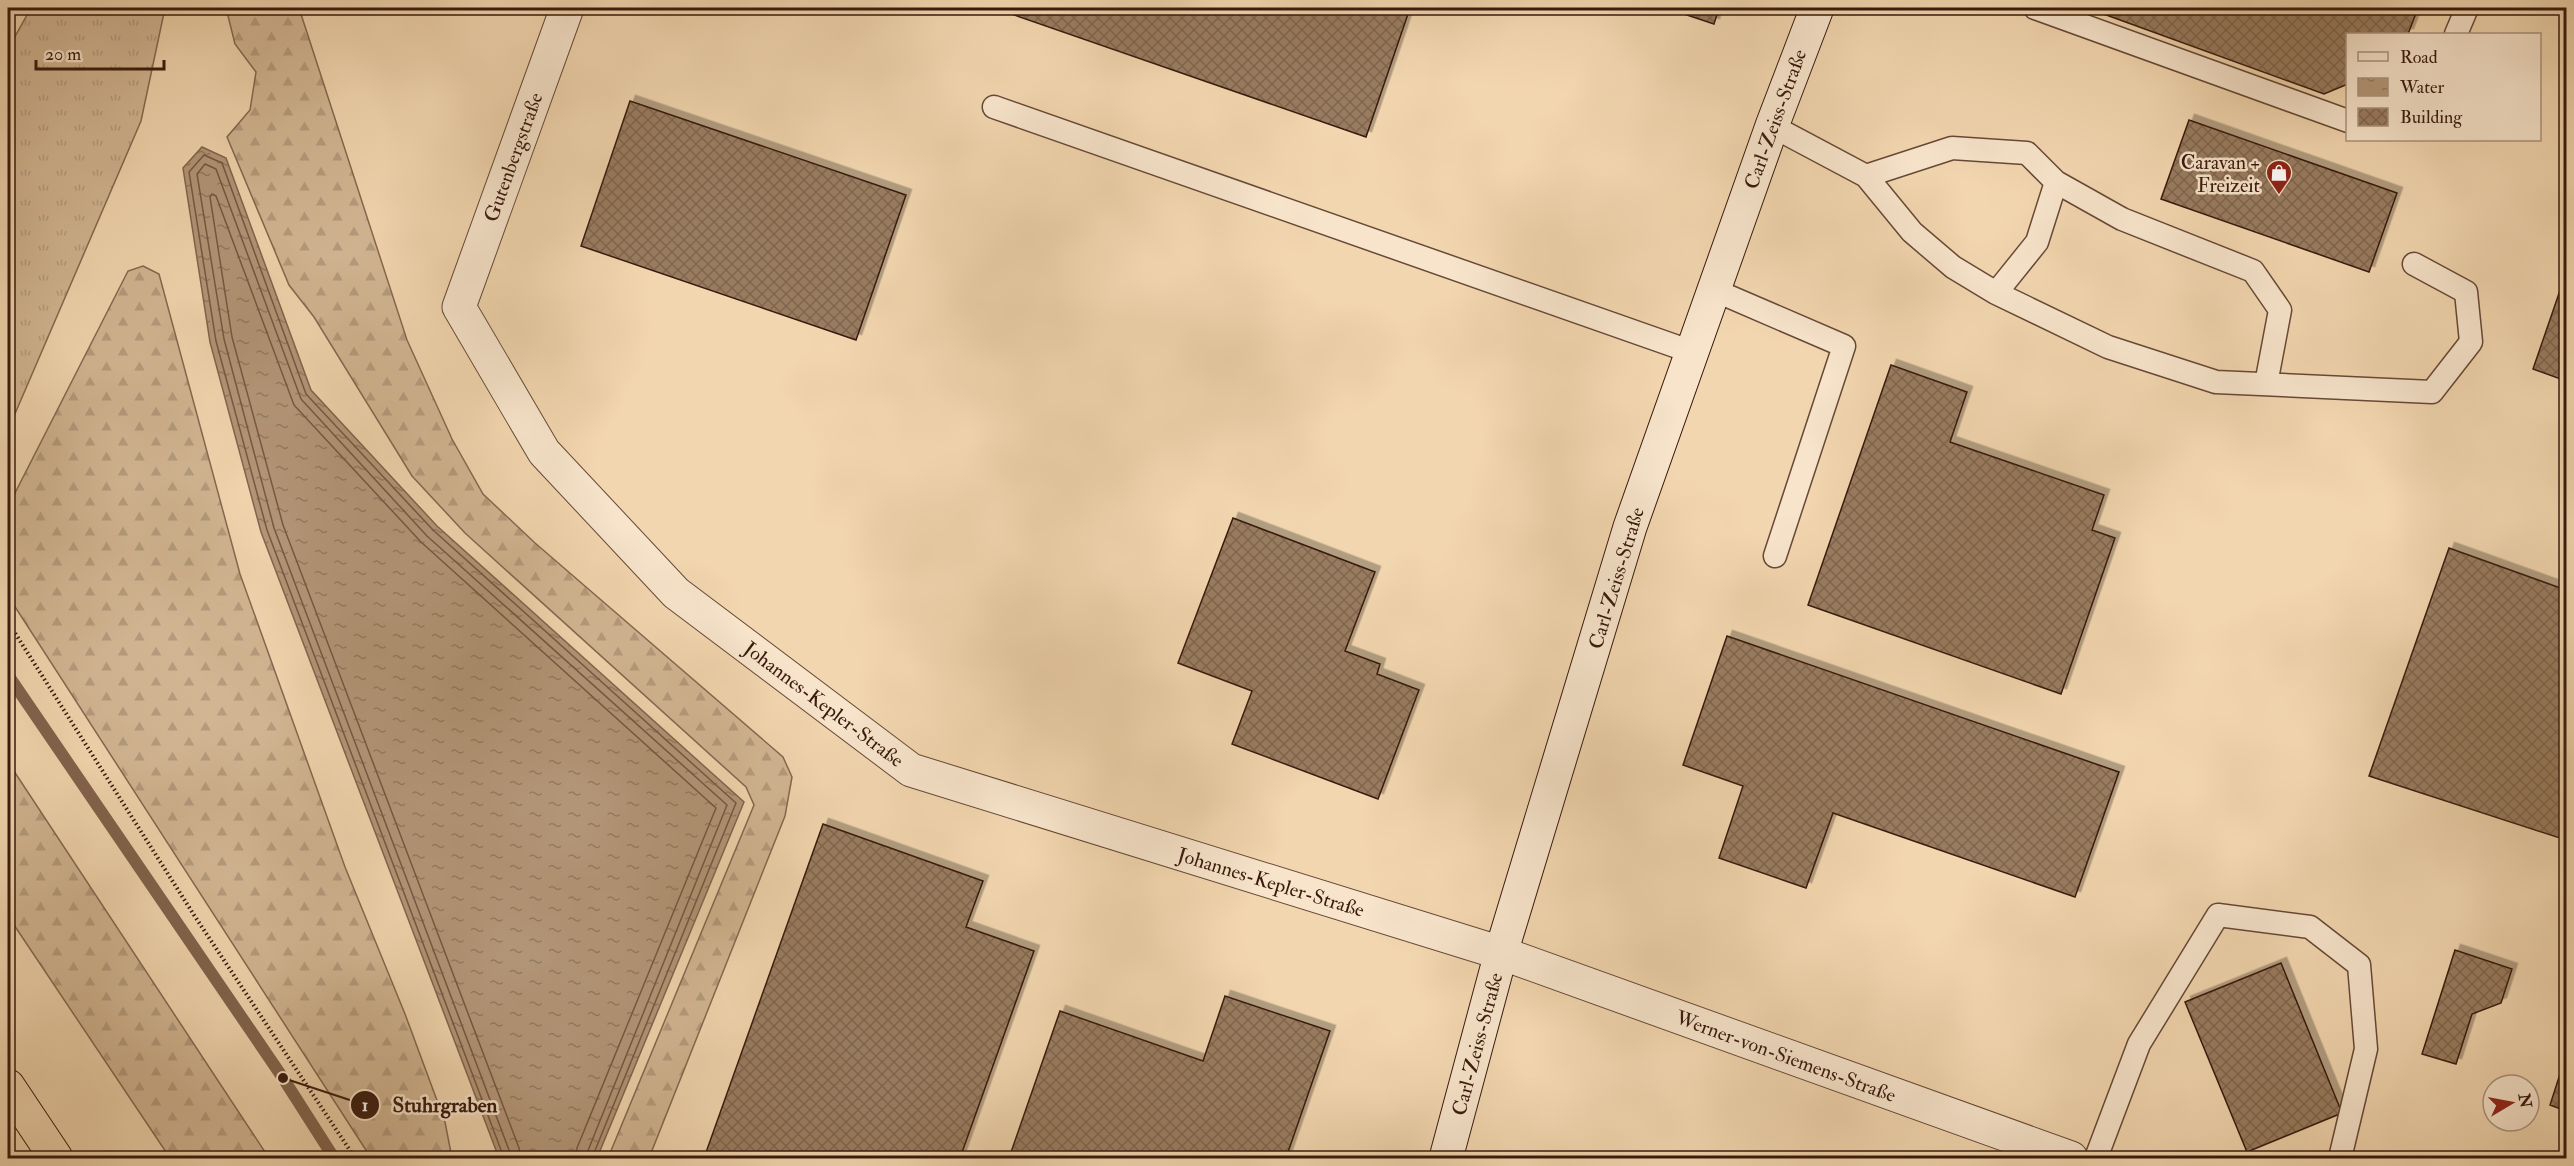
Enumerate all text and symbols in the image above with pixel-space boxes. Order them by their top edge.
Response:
scale bar [36,33,164,71]
legend [2346,33,2541,141]
text: 20 m [45,43,81,66]
street label: Carl-Zeiss-Straße [1739,46,1812,193]
text: Road [2400,46,2438,69]
text: Water [2399,76,2444,99]
street label: Gutenbergstraße [479,89,548,225]
text: Building [2400,106,2463,129]
place label: Caravan + Freizeit [2181,150,2261,198]
shop icon: Caravan + Freizeit [2264,158,2294,196]
street label: Carl-Zeiss-Straße [1583,504,1650,652]
street label: Johannes-Kepler-Straße [737,635,909,774]
street label: Johannes-Kepler-Straße [1173,842,1367,924]
street label: Carl-Zeiss-Straße [1446,970,1509,1118]
street label: Werner-von-Siemens-Straße [1671,1005,1899,1108]
north arrow [2481,1073,2541,1133]
callout: Stuhrgraben [350,1086,509,1125]
text: N [2514,1091,2536,1110]
text: Stuhrgraben [393,1092,498,1119]
text: 1 [362,1094,368,1117]

